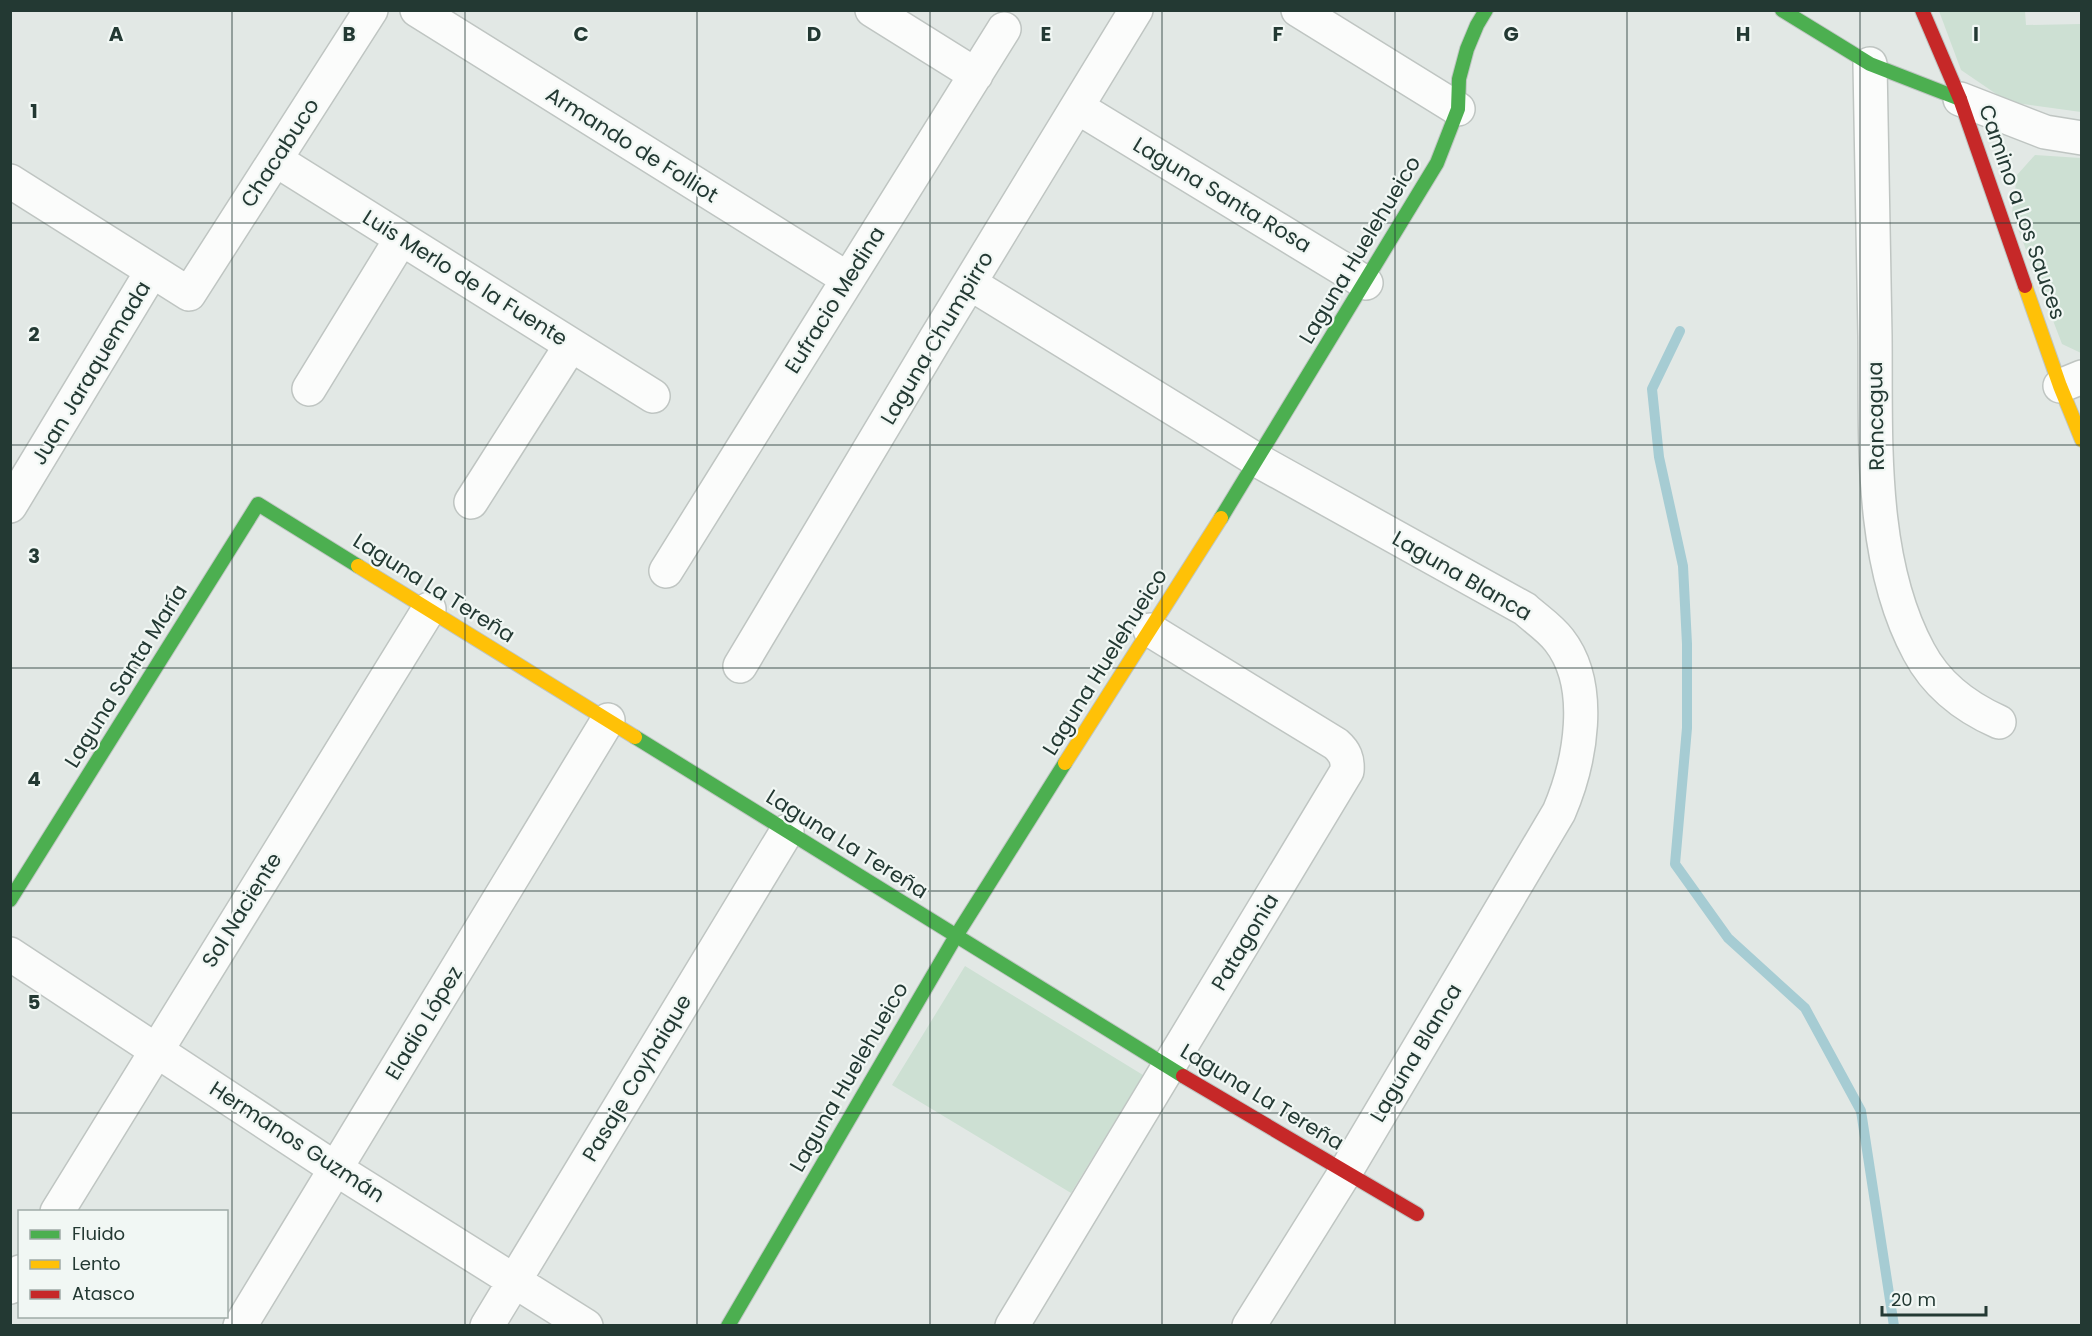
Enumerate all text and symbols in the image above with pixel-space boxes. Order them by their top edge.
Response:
text: A [109,20,124,48]
text: B [342,20,356,48]
text: C [573,20,589,48]
text: D [807,20,821,48]
text: E [1041,20,1051,48]
text: F [1273,20,1284,48]
text: G [1503,20,1519,48]
text: H [1736,20,1750,48]
text: I [1973,20,1979,48]
street label: Armando de Folliot [541,80,724,209]
street label: Chacabuco [233,93,326,213]
text: 1 [30,97,38,125]
street label: Camino a Los Sauces [1972,101,2073,323]
street label: Laguna Santa Rosa [1128,130,1317,259]
street label: Laguna Huelehueico [1292,150,1427,349]
street label: Luis Merlo de la Fuente [357,203,573,352]
street label: Eufracio Medina [778,221,891,379]
street label: Laguna Chumpirro [873,246,1000,430]
street label: Juan Jaraquemada [24,275,157,470]
text: 2 [28,320,40,348]
street label: Rancagua [1860,361,1891,471]
street label: Laguna Blanca [1387,524,1537,627]
street label: Laguna La Tereña [348,526,521,649]
text: 3 [28,542,40,570]
street label: Laguna Huelehueico [1035,563,1174,760]
street label: Laguna Santa María [57,579,194,773]
text: 4 [27,765,41,793]
street label: Laguna La Tereña [761,782,934,905]
street label: Sol Naciente [195,847,288,973]
street label: Patagonia [1204,888,1285,996]
street label: Eladio López [378,960,469,1085]
street label: Laguna Huelehueico [782,977,915,1177]
street label: Laguna Blanca [1363,978,1468,1127]
text: 5 [28,988,41,1016]
street label: Pasaje Coyhaique [575,989,698,1167]
street label: Laguna La Tereña [1175,1036,1349,1157]
street label: Hermanos Guzmán [204,1074,390,1209]
legend [18,1210,228,1318]
text: Fluido [72,1221,125,1246]
text: Lento [72,1251,121,1276]
scale bar [1882,1279,1986,1317]
text: Atasco [72,1281,135,1306]
text: 20 m [1891,1287,1936,1312]

